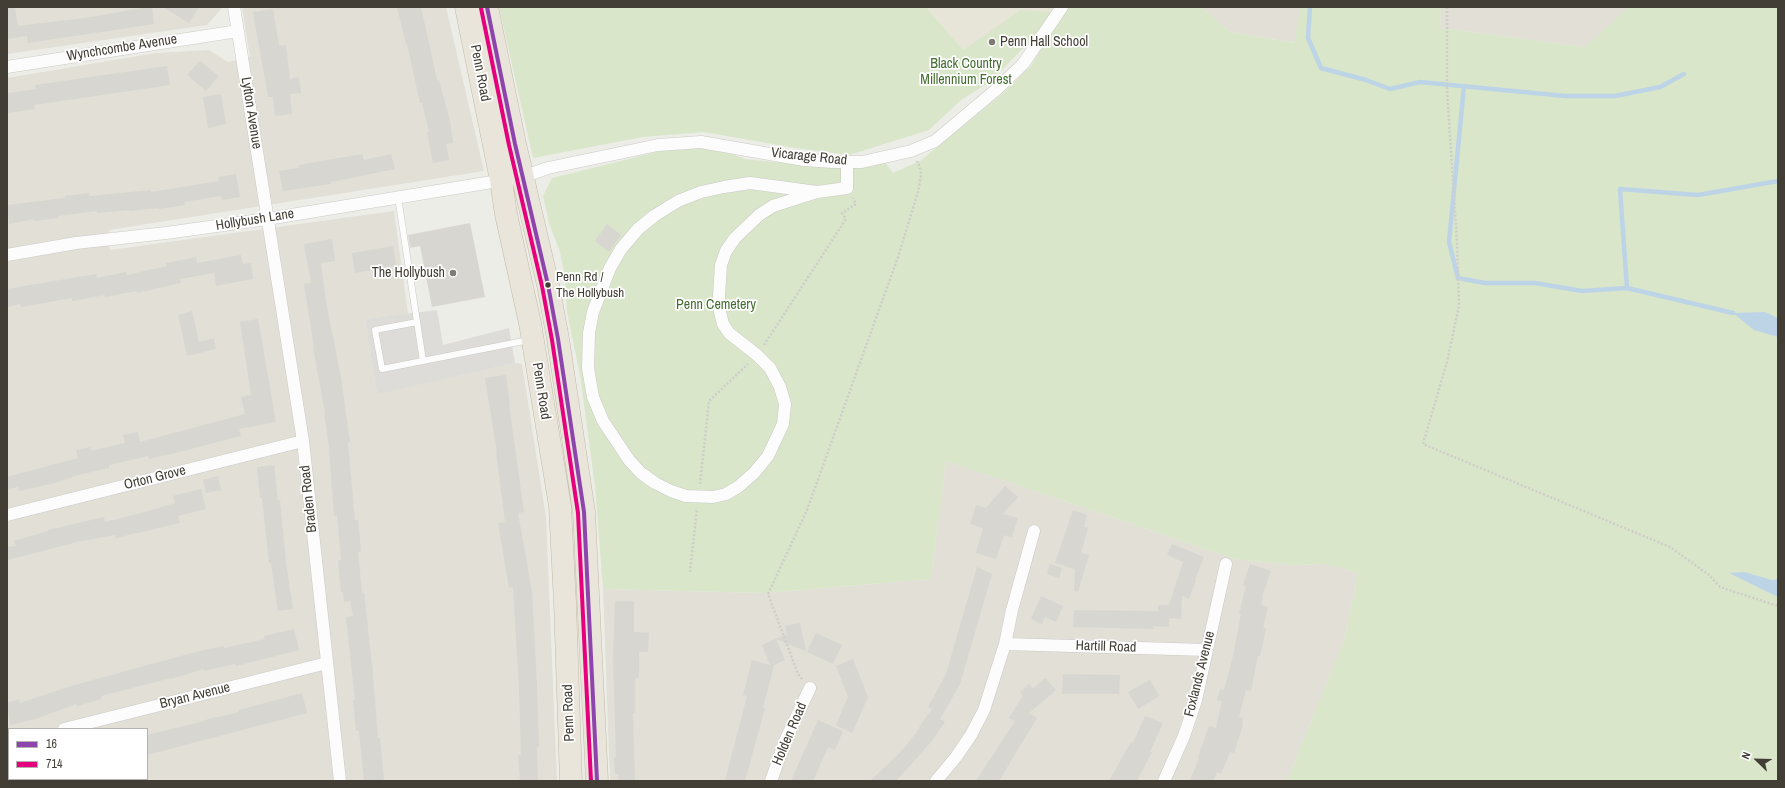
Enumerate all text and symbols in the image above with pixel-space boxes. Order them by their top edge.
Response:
street label: Wynchcombe Avenue [66,31,178,65]
place label: Penn Hall School [1000,34,1088,50]
marker: Penn Hall School [987,37,997,47]
street label: Penn Road [466,43,494,103]
park label: Black Country Millennium Forest [920,56,1012,88]
street label: Lytton Avenue [237,76,265,150]
street label: Vicarage Road [770,145,848,169]
street label: Hollybush Lane [215,206,295,234]
place label: The Hollybush [372,265,445,281]
marker: The Hollybush [448,268,458,278]
place label: Penn Rd / The Hollybush [556,270,624,301]
marker: Penn Rd / The Hollybush [543,280,553,290]
park label: Penn Cemetery [676,297,756,313]
street label: Penn Road [528,361,554,421]
street label: Orton Grove [122,462,188,494]
street label: Braden Road [297,464,321,534]
street label: Foxlands Avenue [1181,629,1219,719]
street label: Hartill Road [1075,638,1137,656]
street label: Bryan Avenue [158,679,232,713]
street label: Penn Road [560,684,578,742]
street label: Holden Road [769,700,811,768]
legend [8,728,148,780]
text: 16 [46,736,57,752]
north arrow [1737,740,1777,780]
text: N [1738,750,1754,761]
text: 714 [46,756,62,772]

